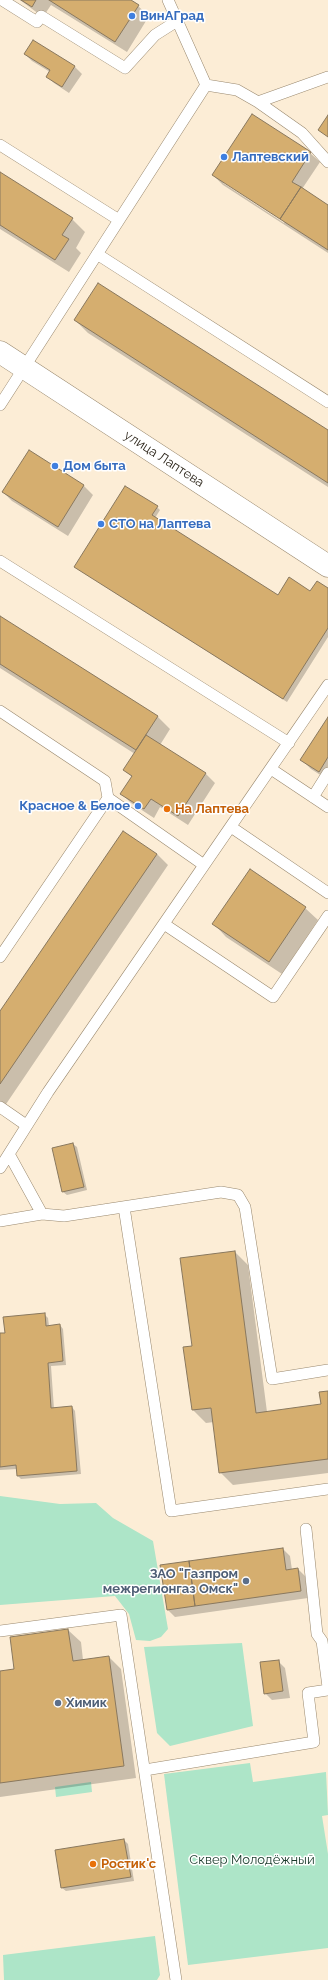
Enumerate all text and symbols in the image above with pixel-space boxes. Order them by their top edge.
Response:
place label: ВинАГрад [140,8,204,24]
marker: ВинАГрад [127,11,137,21]
place label: Лаптевский [232,149,309,165]
marker: Лаптевский [219,152,229,162]
street label: улица Лаптева [121,427,207,491]
place label: Дом быта [63,458,126,474]
marker: Дом быта [50,461,60,471]
place label: СТО на Лаптева [109,516,211,532]
marker: СТО на Лаптева [96,519,106,529]
place label: Красное & Белое [19,798,130,814]
marker: Красное & Белое [133,801,143,811]
place label: На Лаптева [175,801,249,817]
marker: На Лаптева [162,804,172,814]
place label: ЗАО "Газпром межрегионгаз Омск" [103,1566,238,1597]
marker: ЗАО "Газпром межрегионгаз Омск" [241,1576,251,1586]
place label: Химик [66,1695,107,1711]
marker: Химик [53,1698,63,1708]
park label: Сквер Молодёжный [189,1852,315,1868]
place label: Ростик'с [101,1856,156,1872]
marker: Ростик'с [88,1859,98,1869]

